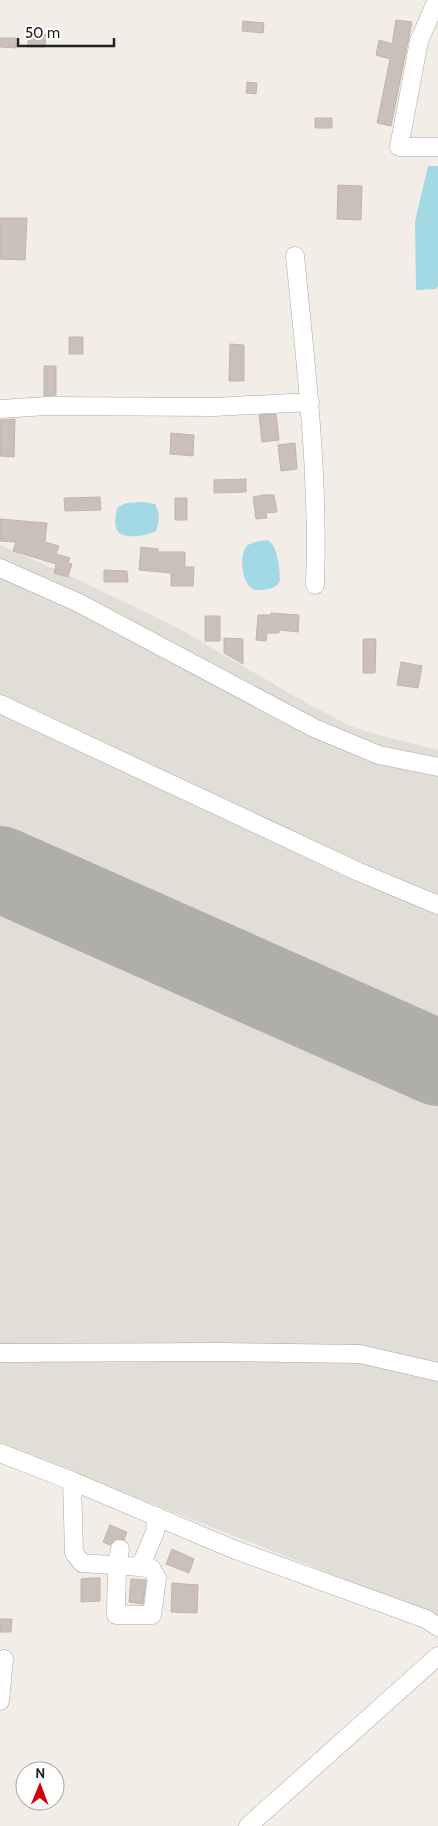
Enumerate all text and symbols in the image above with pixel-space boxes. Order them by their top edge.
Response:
scale bar [18,15,114,47]
text: 50 m [25,24,60,42]
north arrow [15,1761,65,1811]
text: N [35,1764,45,1782]

